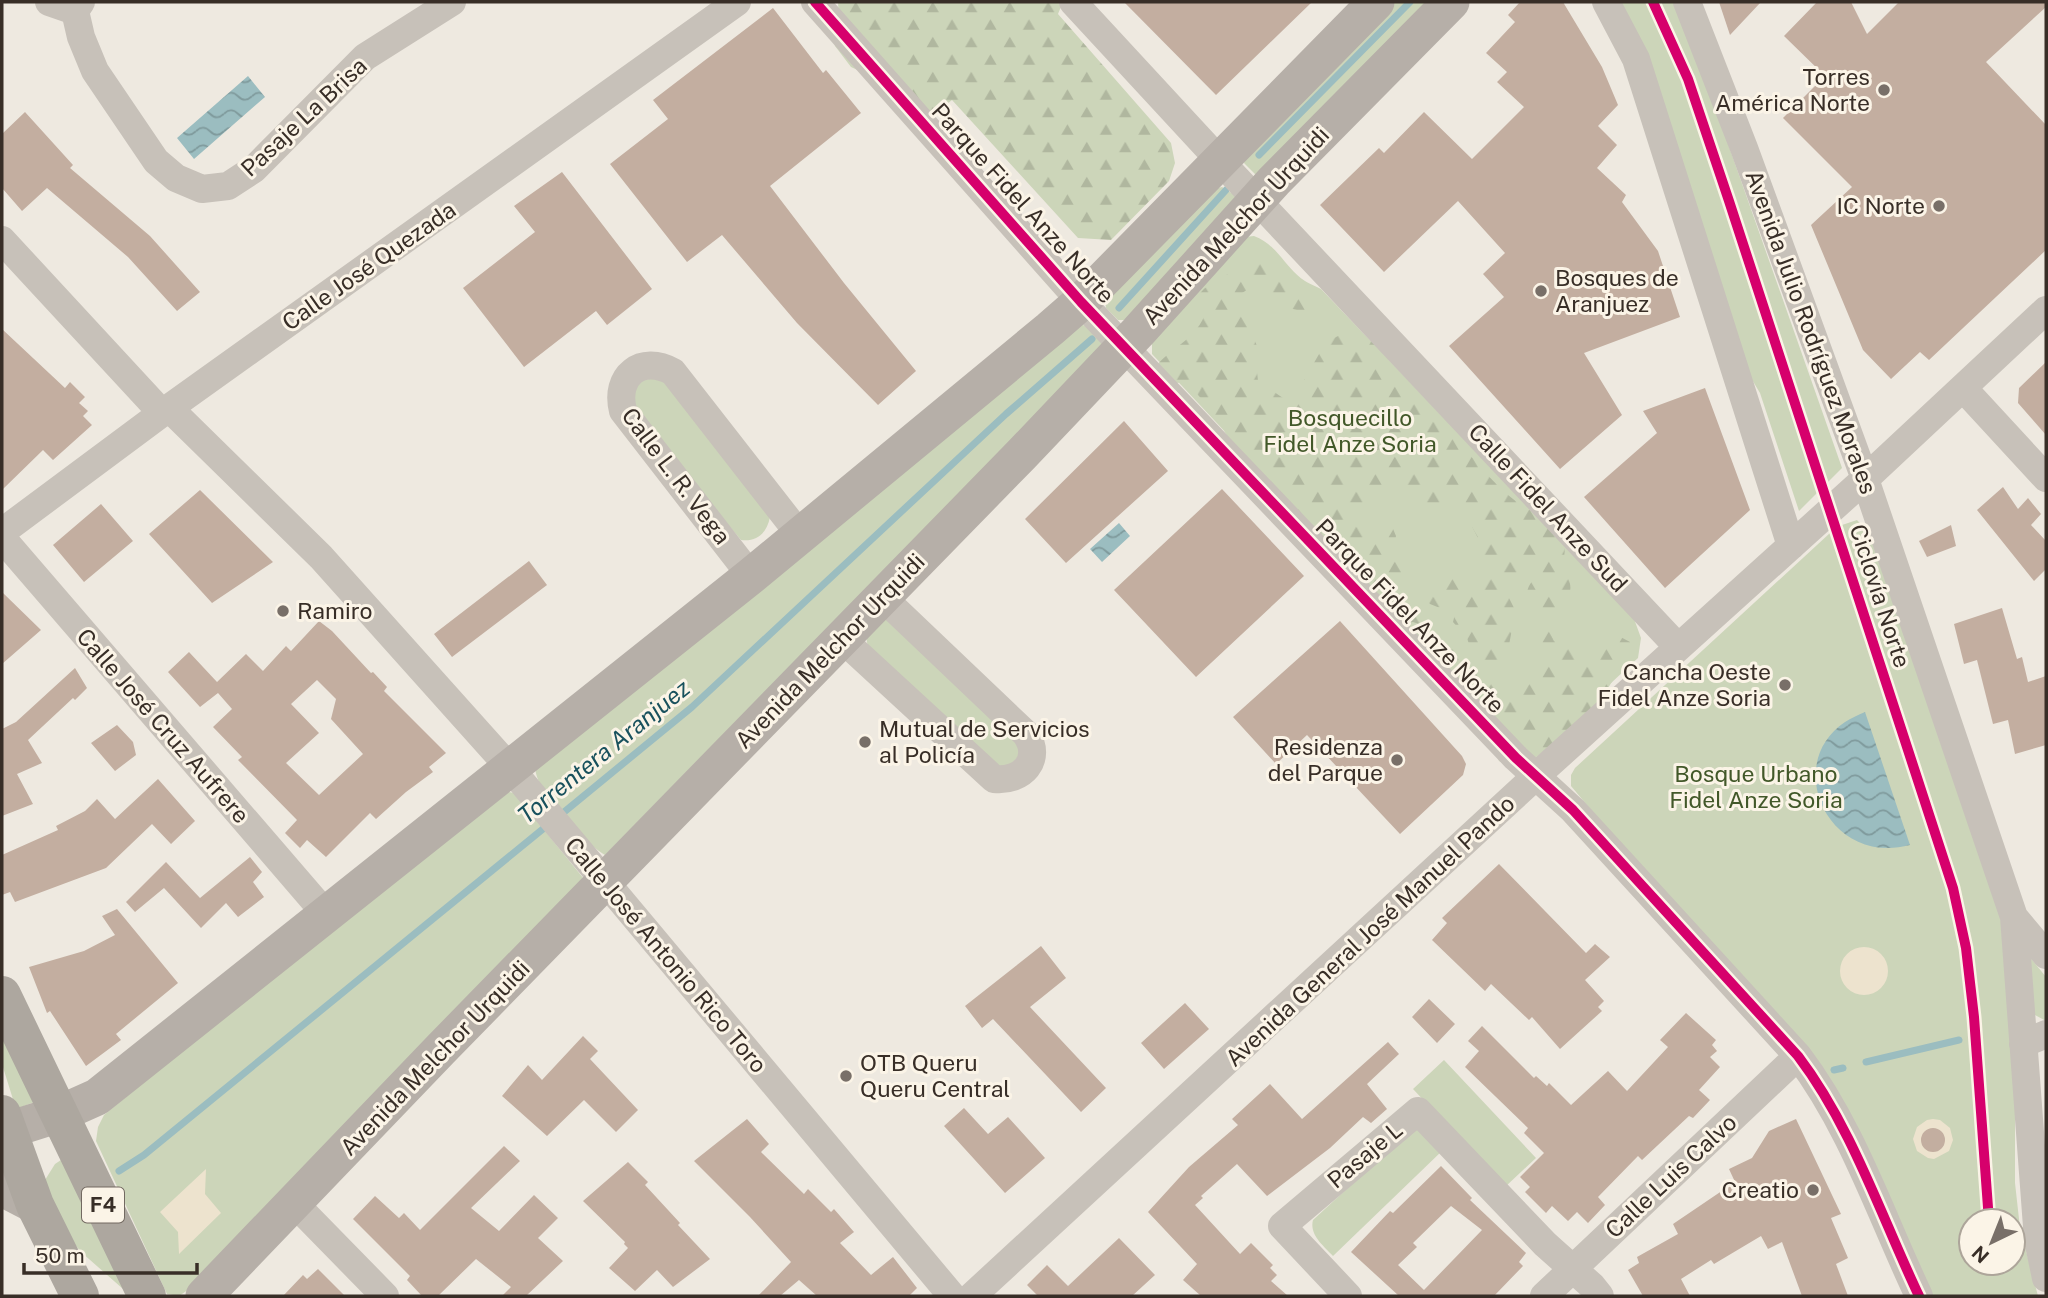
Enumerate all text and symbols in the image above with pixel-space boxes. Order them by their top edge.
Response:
street label: Pasaje La Brisa [235,52,372,182]
place label: Torres América Norte [1715,63,1870,116]
marker: Torres América Norte [1876,82,1892,98]
street label: Parque Fidel Anze Norte [926,97,1120,308]
street label: Avenida Melchor Urquidi [1137,121,1334,330]
street label: Avenida Julio Rodríguez Morales [1740,166,1883,497]
place label: IC Norte [1837,192,1925,219]
street label: Calle José Quezada [277,196,461,336]
marker: IC Norte [1931,198,1947,214]
place label: Bosques de Aranjuez [1555,264,1679,317]
marker: Bosques de Aranjuez [1533,283,1549,299]
street label: Calle L. R. Vega [616,402,736,549]
park label: Bosquecillo Fidel Anze Soria [1263,404,1437,457]
street label: Calle Fidel Anze Sud [1463,418,1633,597]
street label: Parque Fidel Anze Norte [1310,513,1510,718]
street label: Ciclovía Norte [1845,521,1916,671]
street label: Avenida Melchor Urquidi [729,548,930,754]
place label: Ramiro [297,597,373,624]
marker: Ramiro [275,603,291,619]
street label: Calle José Cruz Aufrere [72,623,255,828]
place label: Cancha Oeste Fidel Anze Soria [1598,658,1771,711]
water label: Torrentera Aranjuez [512,673,695,829]
marker: Cancha Oeste Fidel Anze Soria [1777,677,1793,693]
place label: Mutual de Servicios al Policía [879,715,1090,768]
place label: Residenza del Parque [1268,733,1383,786]
marker: Mutual de Servicios al Policía [857,734,873,750]
marker: Residenza del Parque [1389,752,1405,768]
park label: Bosque Urbano Fidel Anze Soria [1669,760,1843,813]
street label: Avenida General José Manuel Pando [1220,790,1520,1072]
street label: Calle José Antonio Rico Toro [560,832,773,1078]
street label: Avenida Melchor Urquidi [334,955,535,1161]
place label: OTB Queru Queru Central [860,1049,1010,1102]
marker: OTB Queru Queru Central [838,1068,854,1084]
street label: Calle Luis Calvo [1600,1108,1742,1243]
street label: Pasaje L [1322,1116,1408,1194]
place label: Creatio [1722,1176,1799,1203]
marker: Creatio [1805,1182,1821,1198]
road number: F4 [82,1188,124,1222]
north arrow [1957,1207,2027,1277]
scale bar [24,1232,198,1276]
text: N [1967,1241,1993,1268]
text: 50 m [35,1243,85,1268]

